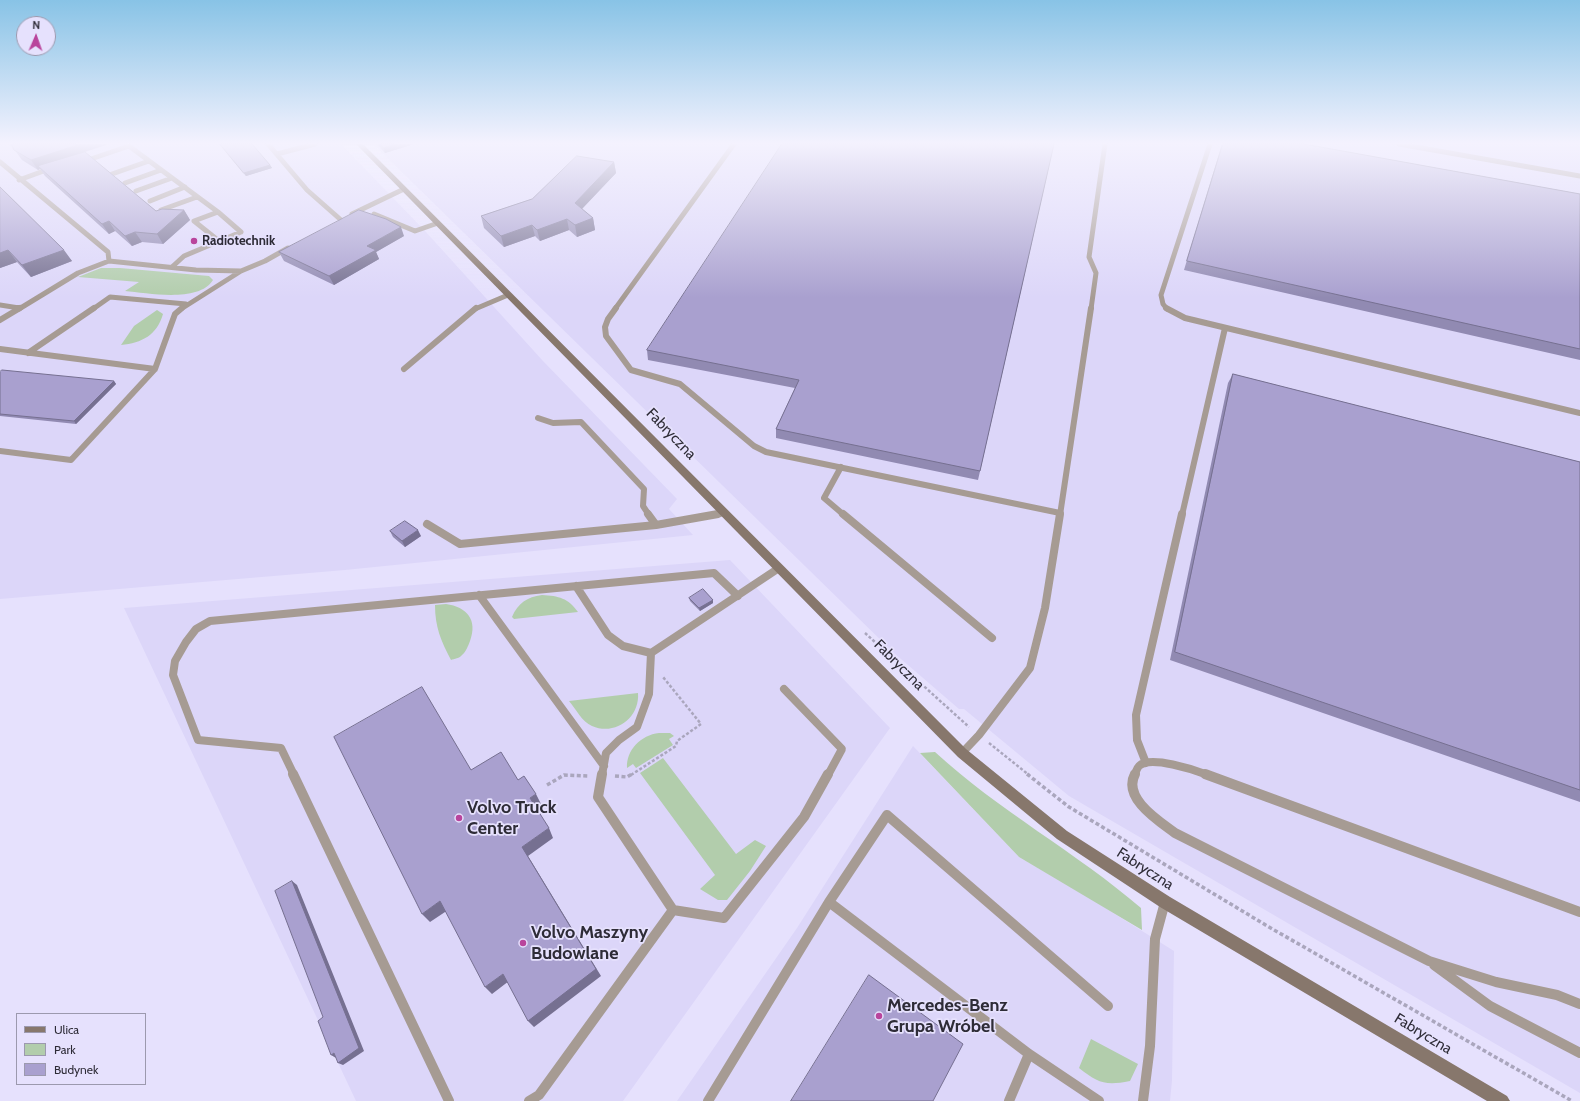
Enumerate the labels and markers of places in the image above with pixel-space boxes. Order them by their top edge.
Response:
place label: Radiotechnik [202,233,275,249]
marker: Radiotechnik [189,236,199,246]
place label: Volvo Truck Center [467,797,556,840]
marker: Volvo Truck Center [454,813,464,823]
place label: Volvo Maszyny Budowlane [531,922,648,964]
marker: Volvo Maszyny Budowlane [518,938,528,948]
place label: Mercedes-Benz Grupa Wróbel [887,995,1008,1038]
marker: Mercedes-Benz Grupa Wróbel [874,1011,884,1021]

